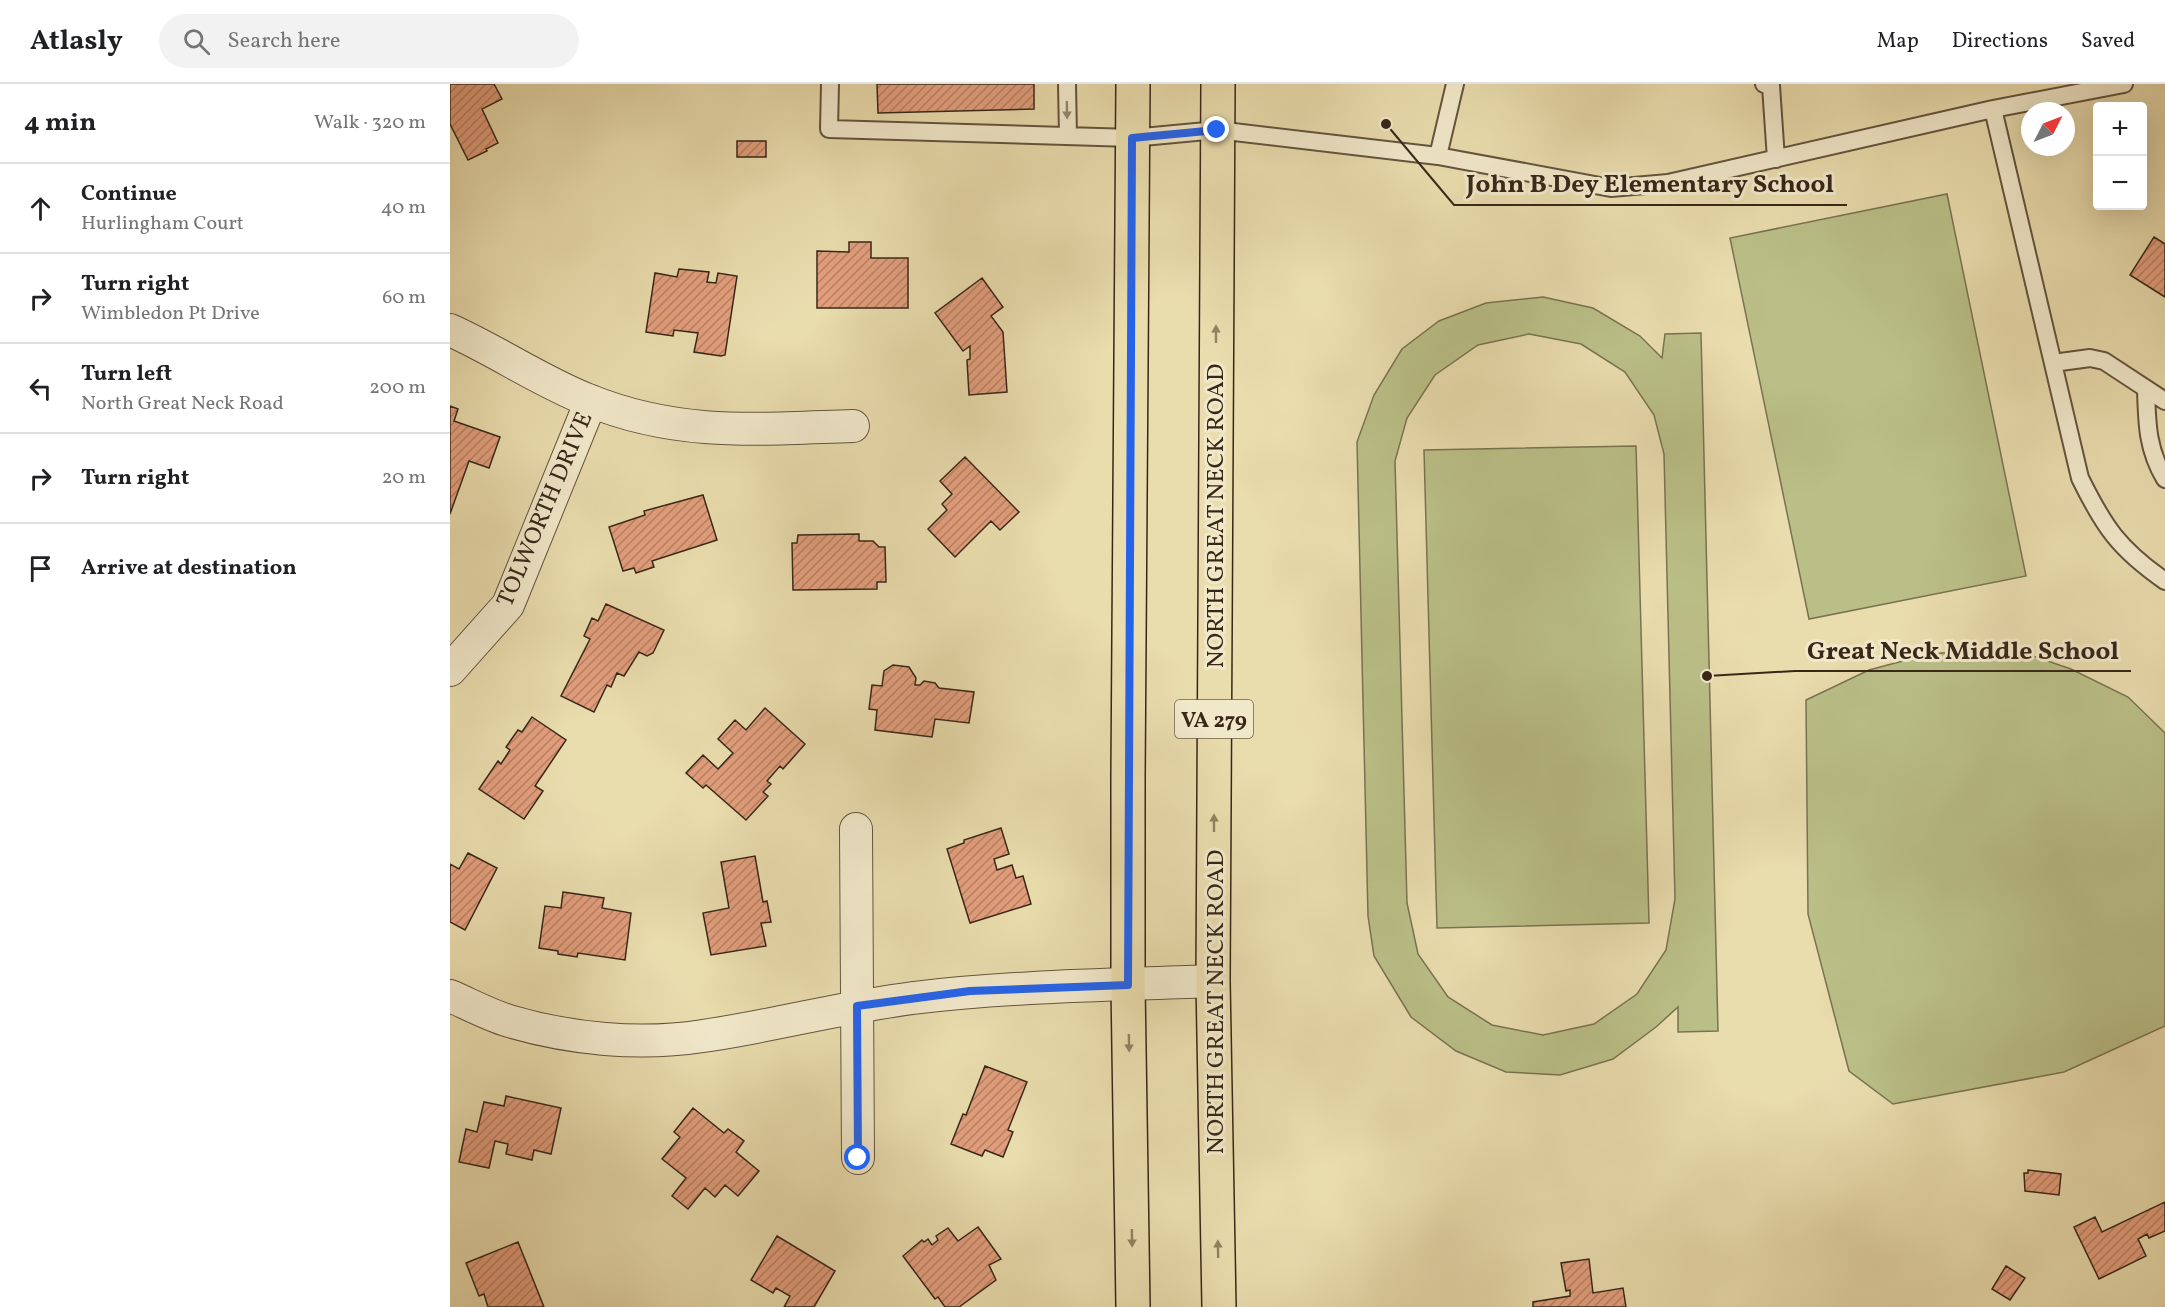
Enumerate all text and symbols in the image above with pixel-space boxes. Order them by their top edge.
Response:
search box [159,14,579,68]
text: Atlasly [30,22,123,61]
icon: search [180,25,213,58]
text: Search here [228,26,340,57]
text: Map [1877,27,1919,56]
text: Directions [1952,27,2048,56]
text: Saved [2081,27,2135,56]
one-way arrow [1062,100,1072,119]
north arrow [2021,102,2075,156]
map controls [2093,102,2147,210]
button: + [2093,102,2147,156]
text: 4 min [24,105,96,141]
text: Walk · 320 m [314,109,426,137]
route end [1203,116,1229,142]
button: − [2093,156,2147,210]
callout: John B Dey Elementary School [1454,161,1847,205]
text: John B Dey Elementary School [1465,167,1834,203]
text: Continue [81,179,177,210]
icon: ahead [24,192,57,225]
text: 40 m [381,194,426,222]
text: Hurlingham Court [81,210,244,238]
text: Turn right [81,269,189,300]
icon: right [24,282,57,315]
text: 60 m [382,284,426,312]
text: Wimbledon Pt Drive [81,300,260,328]
one-way arrow [1211,324,1221,343]
text: Turn left [81,359,172,390]
street label: NORTH GREAT NECK ROAD [1200,364,1234,668]
icon: left [24,372,57,405]
text: 200 m [369,374,426,402]
text: North Great Neck Road [81,390,284,418]
street label: TOLWORTH DRIVE [489,407,602,613]
icon: right [24,462,57,495]
text: Turn right [81,463,189,494]
text: 20 m [382,464,426,492]
icon: arrive [24,552,57,585]
text: Arrive at destination [81,553,297,584]
callout: Great Neck Middle School [1795,627,2131,671]
text: Great Neck Middle School [1807,634,2119,670]
road number: VA 279 [1175,700,1253,738]
one-way arrow [1209,813,1219,832]
street label: NORTH GREAT NECK ROAD [1200,850,1234,1154]
one-way arrow [1124,1034,1134,1053]
route start [844,1144,870,1170]
one-way arrow [1128,1229,1137,1248]
one-way arrow [1213,1239,1222,1258]

